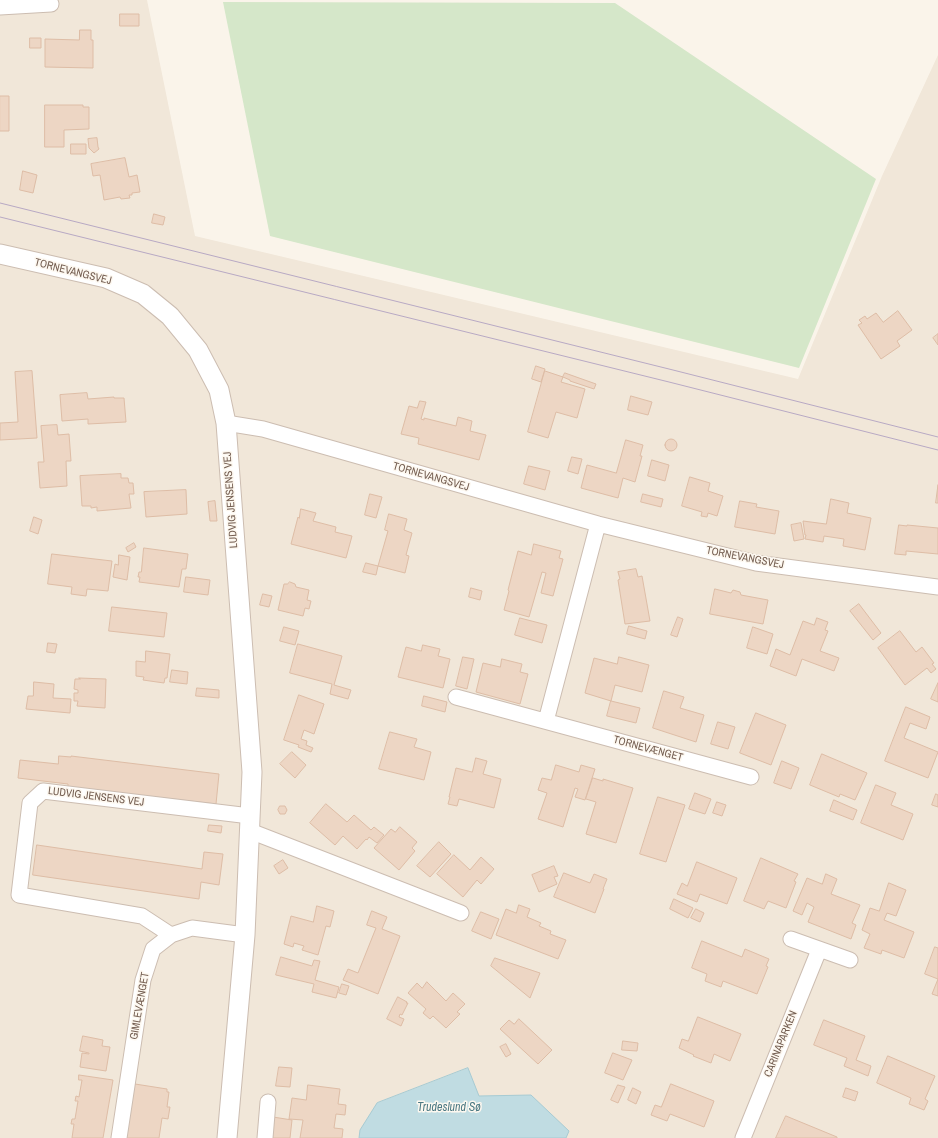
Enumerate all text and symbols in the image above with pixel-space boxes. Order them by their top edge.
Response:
street label: TORNEVANGSVEJ [33,256,113,288]
street label: LUDVIG JENSENS VEJ [221,451,241,549]
street label: TORNEVANGSVEJ [391,460,471,494]
street label: TORNEVANGSVEJ [705,544,785,572]
street label: TORNEVÆNGET [612,733,684,765]
street label: LUDVIG JENSENS VEJ [47,785,145,809]
street label: GIMLEVÆNGET [128,971,152,1041]
street label: CARINAPARKEN [762,1009,800,1079]
water label: Trudeslund Sø [417,1101,481,1115]

